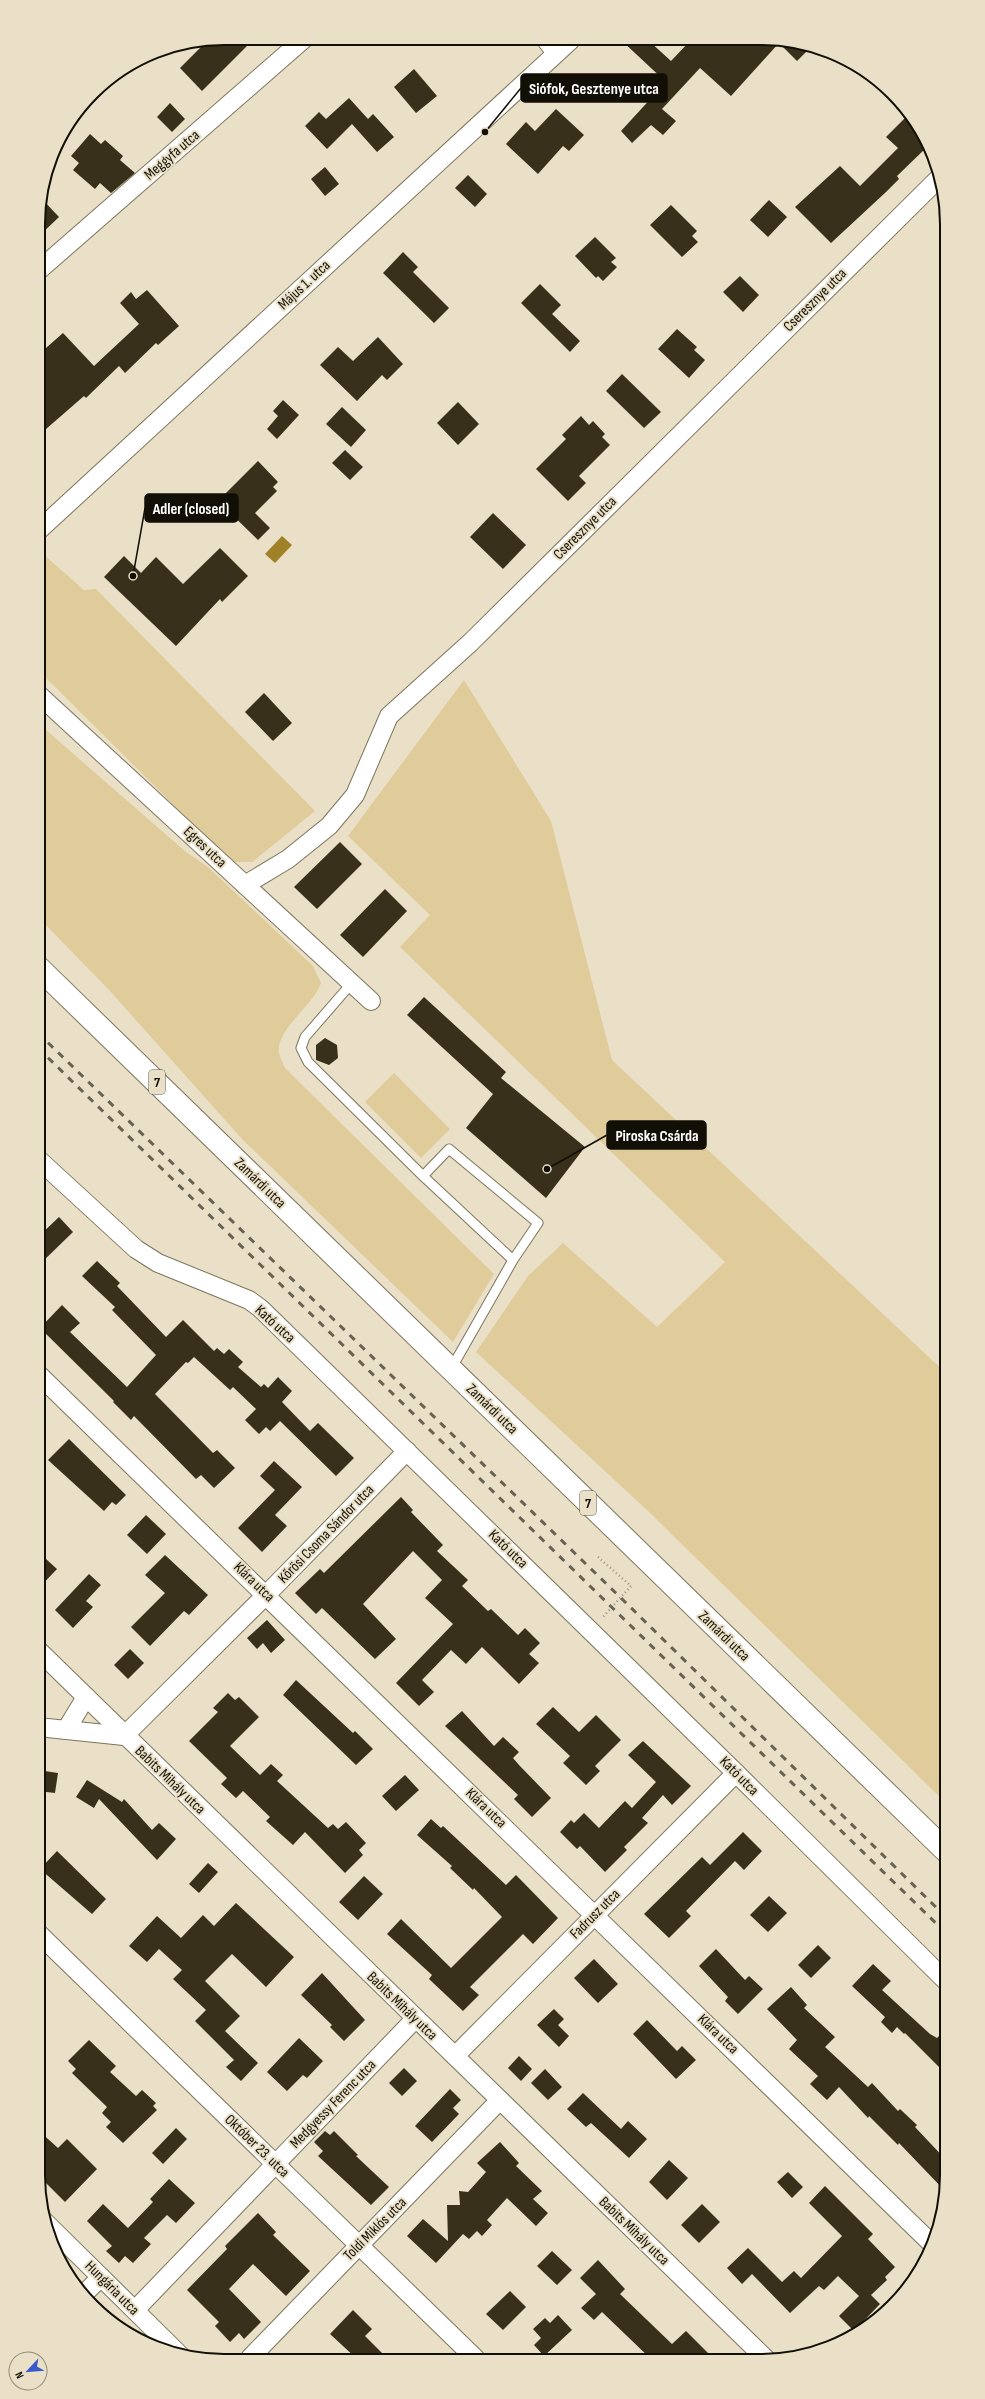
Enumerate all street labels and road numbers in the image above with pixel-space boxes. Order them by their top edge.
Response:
street label: Meggyfa utca [140,126,204,184]
street label: Május 1. utca [274,256,334,314]
street label: Cseresznye utca [779,264,851,336]
street label: Cseresznye utca [549,492,621,564]
street label: Egres utca [179,822,231,872]
road number: 7 [149,1070,165,1094]
street label: Zamárdi utca [230,1154,290,1213]
street label: Kató utca [251,1301,299,1347]
street label: Zamárdi utca [462,1380,522,1439]
street label: Kőrösi Csoma Sándor utca [274,1480,378,1587]
road number: 7 [580,1491,596,1515]
street label: Kató utca [484,1526,532,1573]
street label: Klára utca [229,1558,279,1606]
street label: Zamárdi utca [694,1607,754,1666]
street label: Babits Mihály utca [131,1742,209,1819]
street label: Kató utca [715,1752,763,1800]
street label: Klára utca [461,1784,511,1832]
street label: Fadrusz utca [566,1885,624,1943]
street label: Babits Mihály utca [363,1968,441,2045]
street label: Klára utca [693,2010,743,2058]
street label: Medgyessy Ferenc utca [286,2055,380,2152]
street label: Október 23. utca [221,2110,294,2182]
street label: Toldi Miklós utca [339,2193,411,2265]
street label: Babits Mihály utca [595,2193,673,2270]
street label: Hungária utca [81,2257,143,2319]

